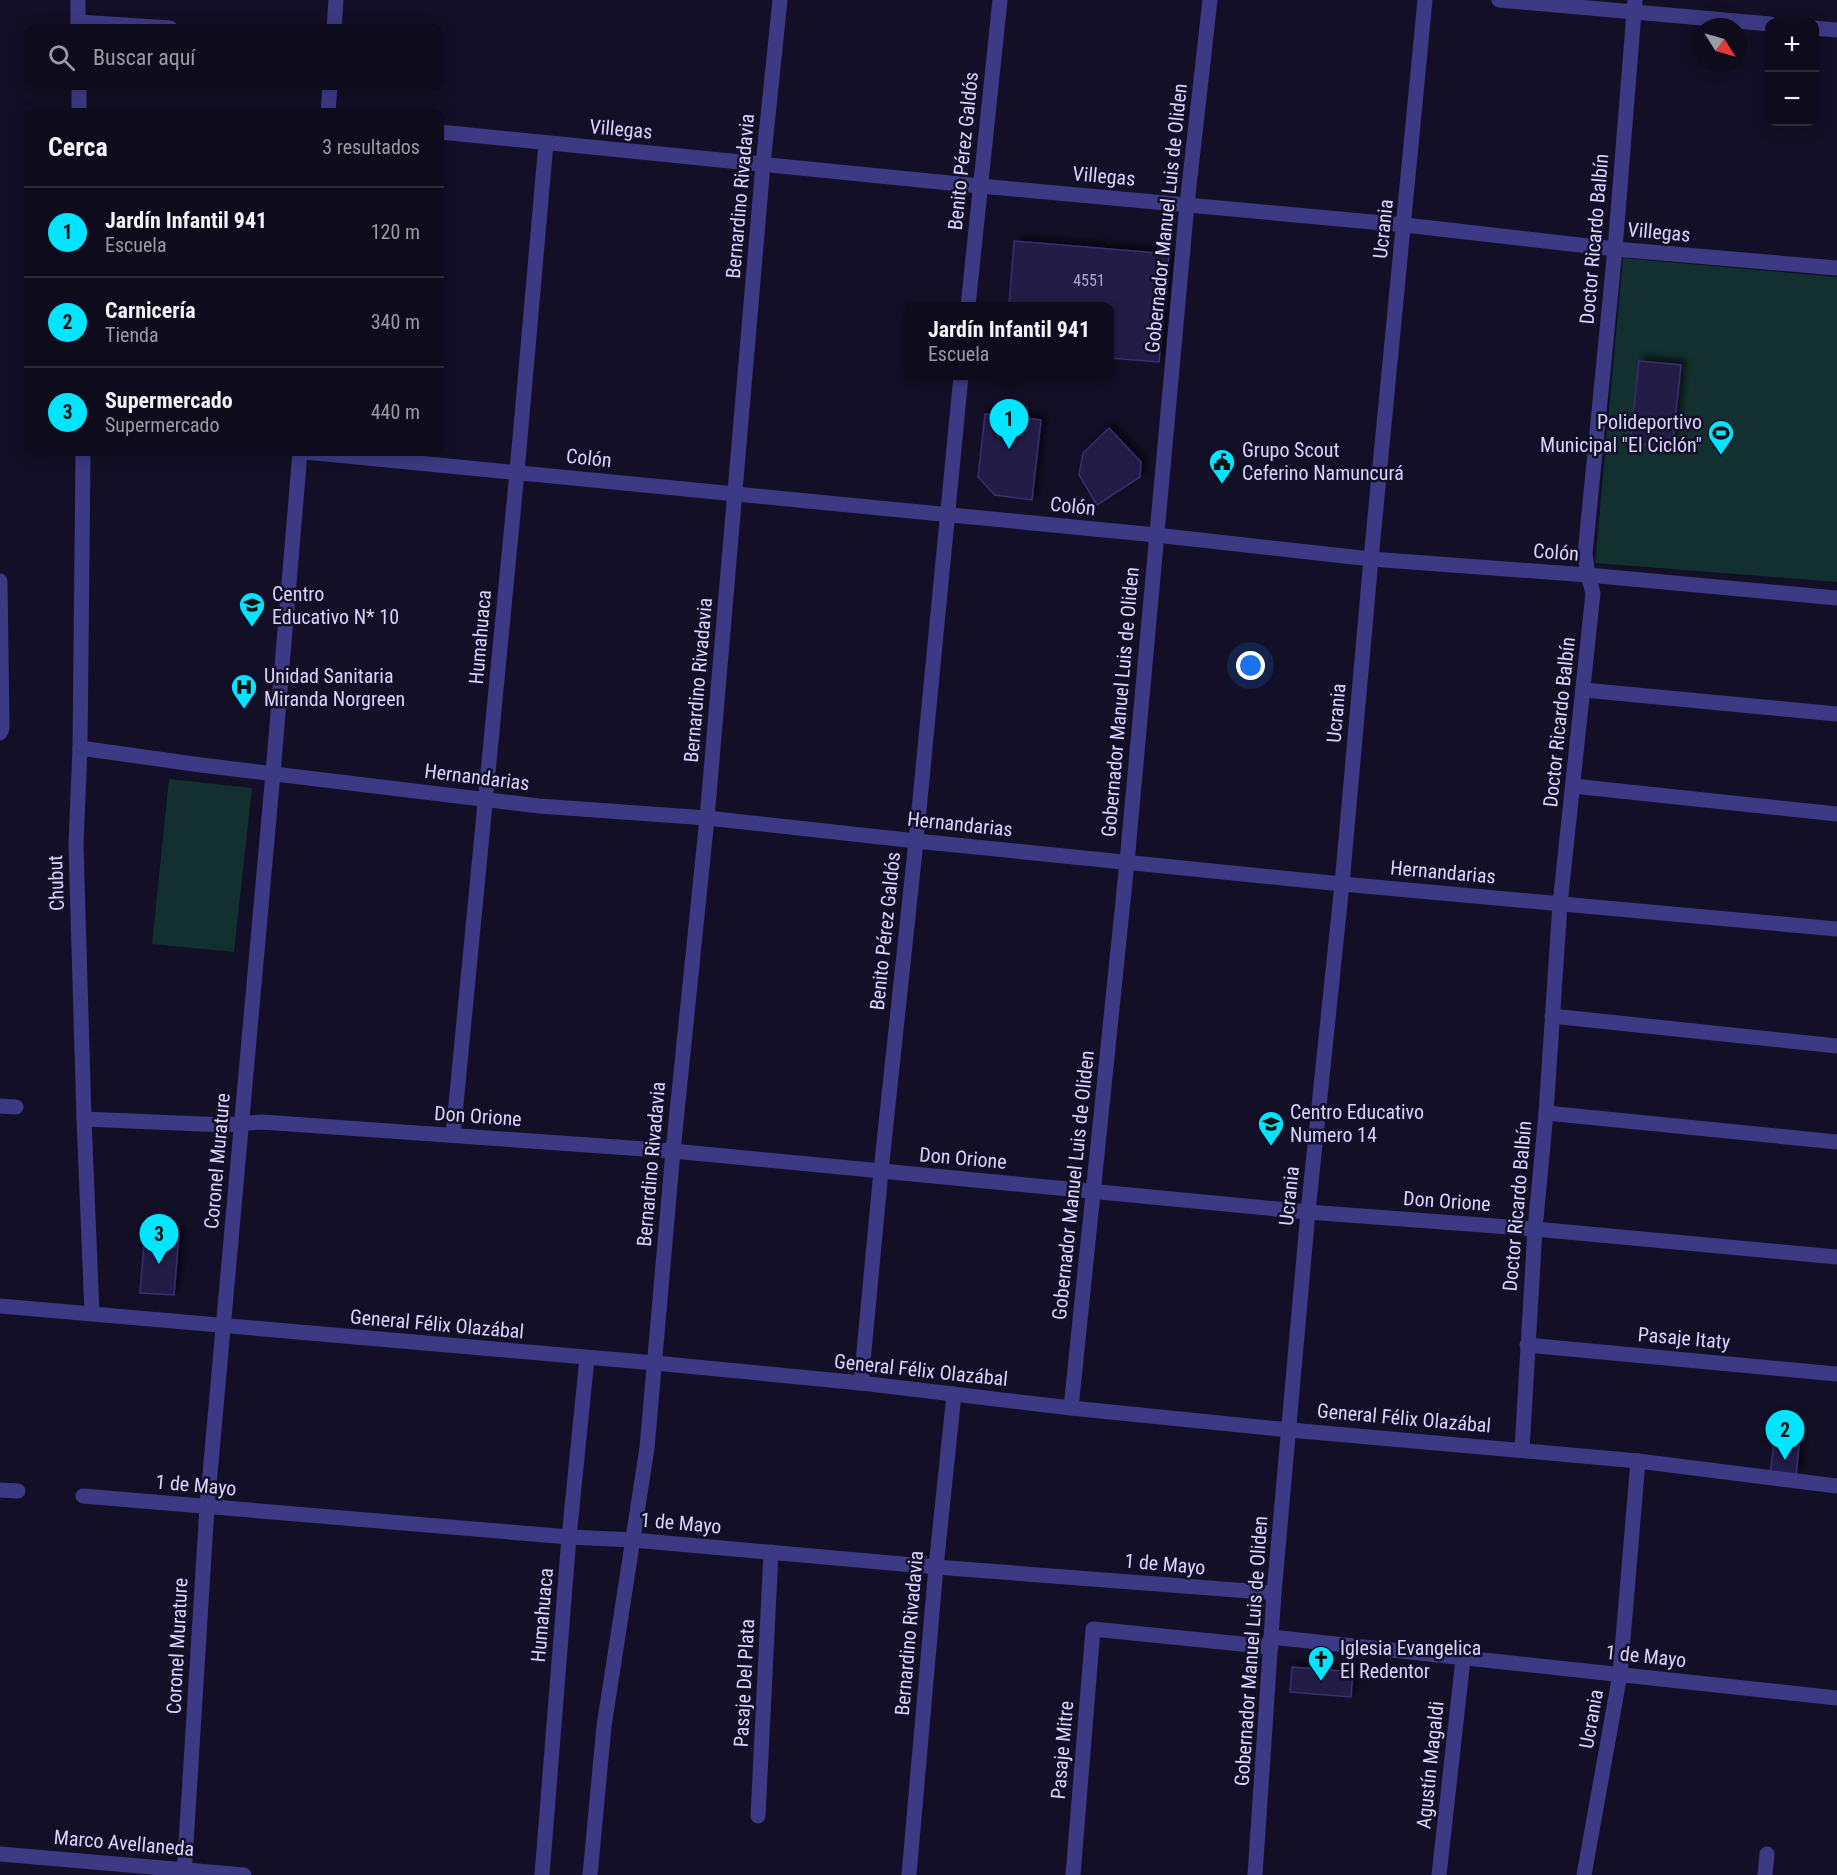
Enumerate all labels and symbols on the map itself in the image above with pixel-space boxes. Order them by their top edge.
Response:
north arrow [1693,18,1747,72]
street label: Benito Pérez Galdós [943,71,983,231]
street label: Gobernador Manuel Luis de Oliden [1140,82,1192,354]
street label: Bernardino Rivadavia [721,112,759,280]
street label: Villegas [589,114,653,144]
street label: Doctor Ricardo Balbín [1575,153,1613,325]
street label: Villegas [1072,161,1136,191]
street label: Ucrania [1368,198,1398,260]
street label: Villegas [1627,217,1691,247]
house number: 4551 [1073,271,1105,290]
pin: 1 [990,400,1028,449]
place label: Polideportivo Municipal "El Ciclón" [1540,410,1702,457]
sports icon: Polideportivo Municipal "El Ciclón" [1706,418,1736,456]
place label: Grupo Scout Ceferino Namuncurá [1242,438,1404,485]
street label: Colón [565,444,613,472]
public building icon: Grupo Scout Ceferino Namuncurá [1207,447,1237,485]
street label: Colón [1049,492,1097,520]
street label: Colón [1532,538,1580,566]
street label: Gobernador Manuel Luis de Oliden [1096,566,1144,838]
place label: Centro Educativo N* 10 [272,582,399,629]
street label: Humahuaca [464,589,496,685]
school or university icon: Centro Educativo N* 10 [237,590,267,628]
street label: Bernardino Rivadavia [679,596,717,764]
street label: Doctor Ricardo Balbín [1538,636,1580,808]
your location [1236,651,1265,680]
place label: Unidad Sanitaria Miranda Norgreen [264,664,405,711]
hospital icon: Unidad Sanitaria Miranda Norgreen [229,672,259,710]
street label: Ucrania [1321,682,1351,744]
street label: Hernandarias [423,759,531,795]
street label: Hernandarias [906,807,1014,841]
street label: Benito Pérez Galdós [865,851,905,1011]
street label: Chubut [43,854,69,911]
street label: Hernandarias [1389,855,1497,889]
street label: Gobernador Manuel Luis de Oliden [1047,1049,1099,1321]
street label: Bernardino Rivadavia [632,1080,670,1248]
street label: Coronel Murature [199,1092,235,1230]
place label: Centro Educativo Numero 14 [1290,1100,1424,1147]
street label: Don Orione [433,1101,523,1131]
school or university icon: Centro Educativo Numero 14 [1256,1109,1286,1147]
street label: Doctor Ricardo Balbín [1498,1120,1536,1292]
street label: Don Orione [918,1142,1008,1174]
street label: Ucrania [1274,1165,1304,1227]
street label: Don Orione [1402,1186,1492,1216]
pin: 3 [140,1214,178,1264]
street label: General Félix Olazábal [349,1304,525,1344]
street label: Pasaje Itaty [1637,1322,1731,1354]
street label: General Félix Olazábal [833,1349,1009,1391]
street label: General Félix Olazábal [1316,1398,1492,1438]
pin: 2 [1766,1410,1804,1460]
street label: 1 de Mayo [155,1470,237,1500]
street label: 1 de Mayo [640,1508,722,1538]
street label: Gobernador Manuel Luis de Oliden [1230,1515,1272,1787]
street label: Bernardino Rivadavia [890,1549,928,1717]
street label: 1 de Mayo [1124,1549,1206,1579]
street label: Humahuaca [526,1567,558,1663]
street label: Coronel Murature [161,1577,193,1715]
street label: Pasaje Del Plata [729,1618,759,1748]
place label: Iglesia Evangelica El Redentor [1340,1636,1481,1683]
street label: 1 de Mayo [1604,1640,1688,1672]
church icon: Iglesia Evangelica El Redentor [1306,1644,1336,1682]
street label: Ucrania [1574,1688,1608,1750]
street label: Pasaje Mitre [1046,1700,1078,1800]
street label: Agustín Magaldi [1411,1700,1449,1830]
street label: Marco Avellaneda [53,1825,195,1861]

